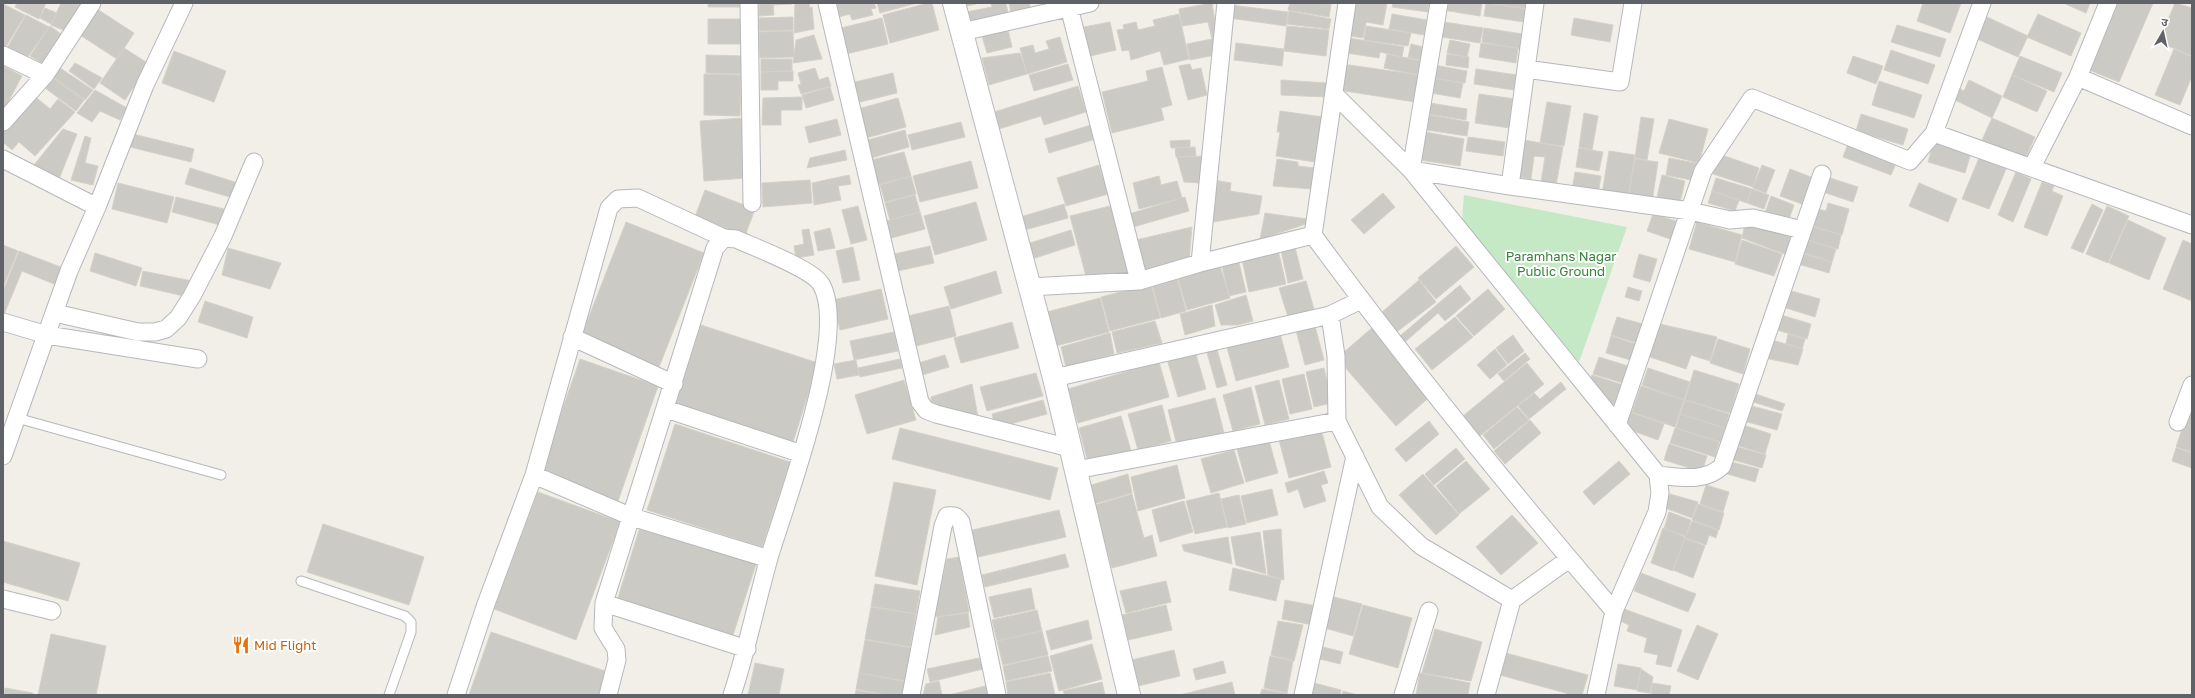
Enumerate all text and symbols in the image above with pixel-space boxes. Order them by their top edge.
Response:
north arrow [2143,12,2183,52]
text: उ [2160,15,2169,29]
park label: Paramhans Nagar Public Ground [1506,248,1616,279]
restaurant icon: Mid Flight [231,635,251,655]
place label: Mid Flight [254,637,316,653]

